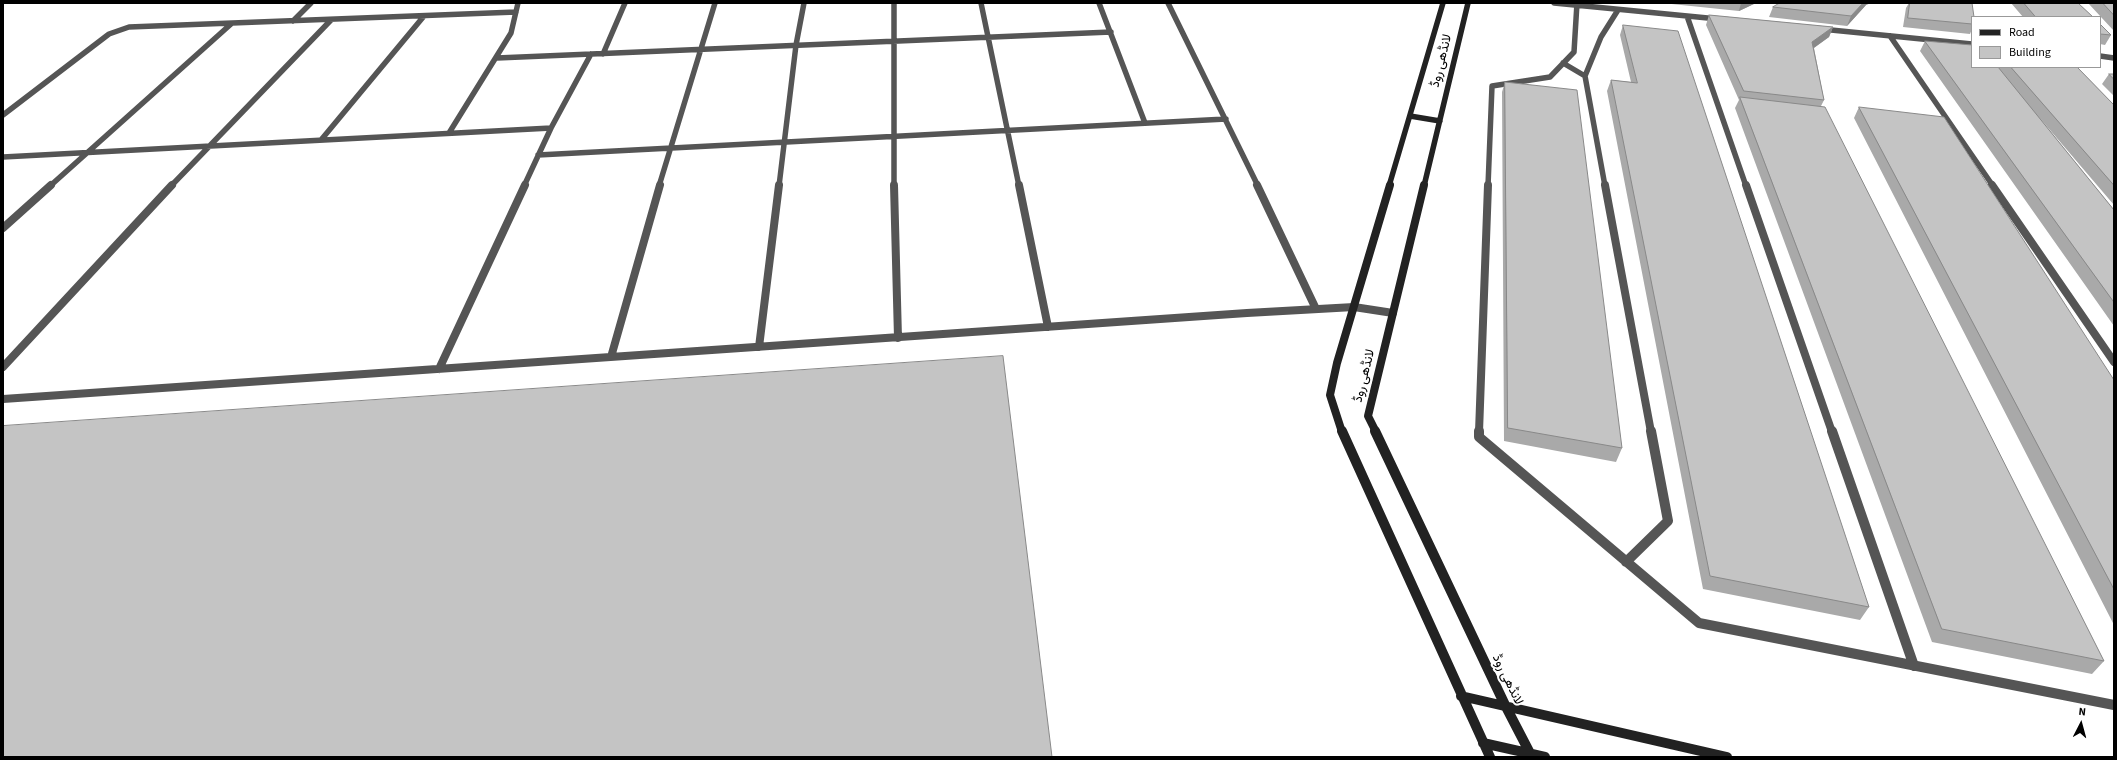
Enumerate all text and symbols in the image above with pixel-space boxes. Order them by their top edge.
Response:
legend [1971,16,2101,68]
text: Road [2009,24,2035,41]
street label: لانڈھی روڈ [1428,33,1456,89]
text: Building [2009,44,2051,61]
street label: لانڈھی روڈ [1351,348,1379,404]
street label: لانڈھی روڈ [1488,652,1526,708]
north arrow [2061,704,2101,744]
text: N [2078,704,2087,719]

